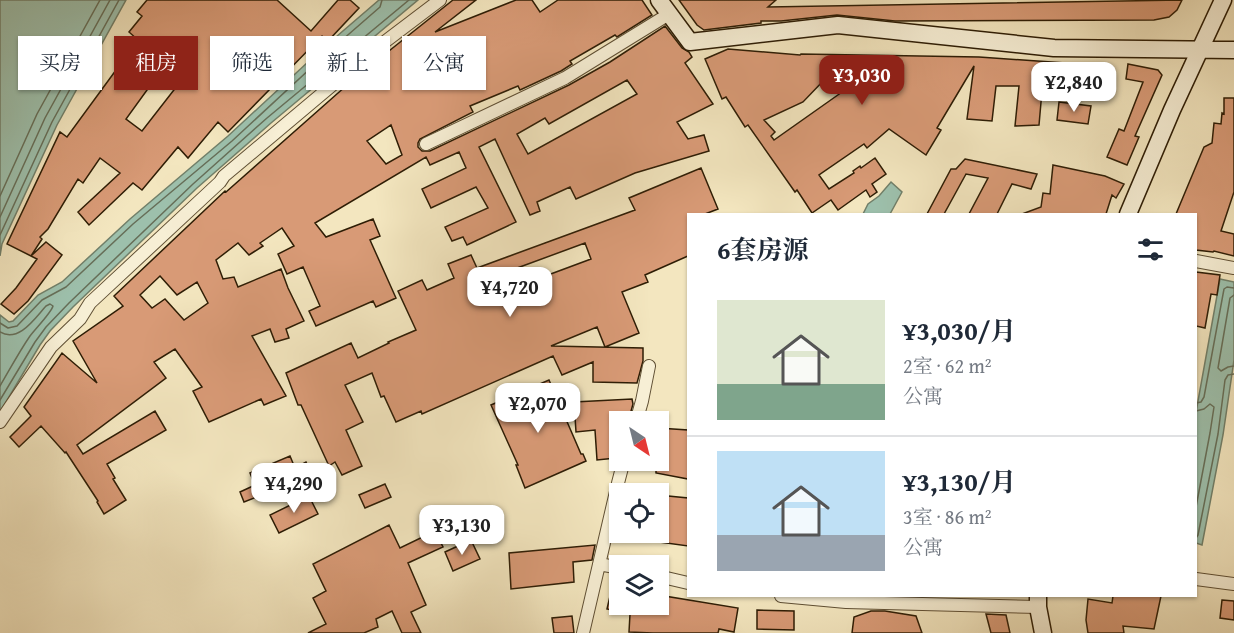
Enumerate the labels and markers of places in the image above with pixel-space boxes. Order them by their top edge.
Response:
pin: ¥3,030 [813,55,911,106]
pin: ¥2,840 [1025,62,1123,113]
pin: ¥4,720 [461,267,559,318]
pin: ¥2,070 [489,383,587,434]
pin: ¥4,290 [245,463,343,514]
pin: ¥3,130 [413,505,511,556]

